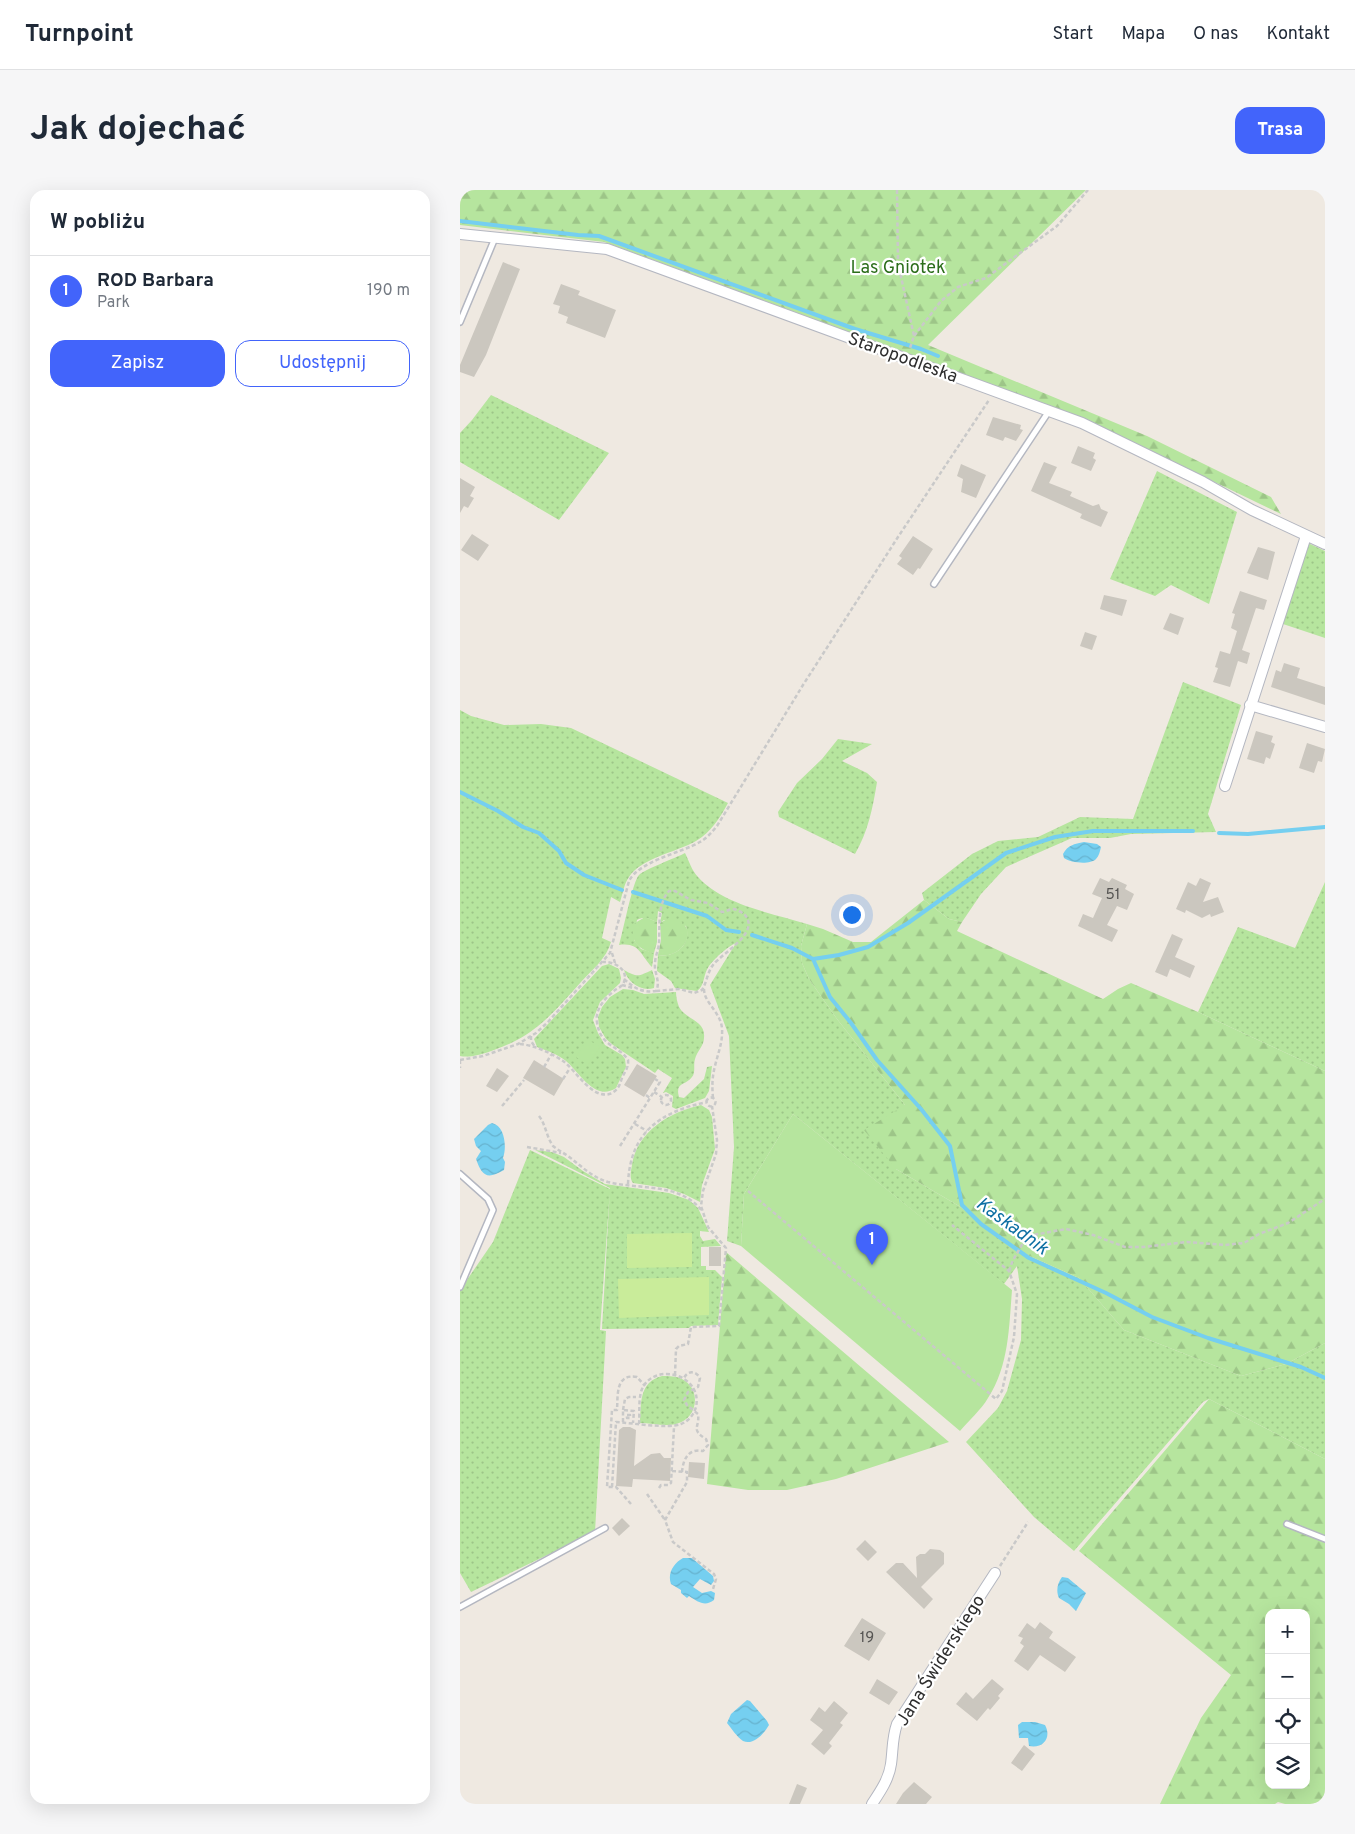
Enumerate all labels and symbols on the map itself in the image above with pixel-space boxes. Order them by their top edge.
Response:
park label: Las Gniotek [850,257,946,280]
street label: Staropodleska [844,328,961,389]
house number: 51 [1106,886,1120,905]
your location [839,902,865,928]
water label: Kaskadnik [971,1192,1053,1261]
pin: 1 [856,1224,888,1265]
street label: Jana Świderskiego [890,1590,991,1731]
house number: 19 [860,1629,874,1648]

